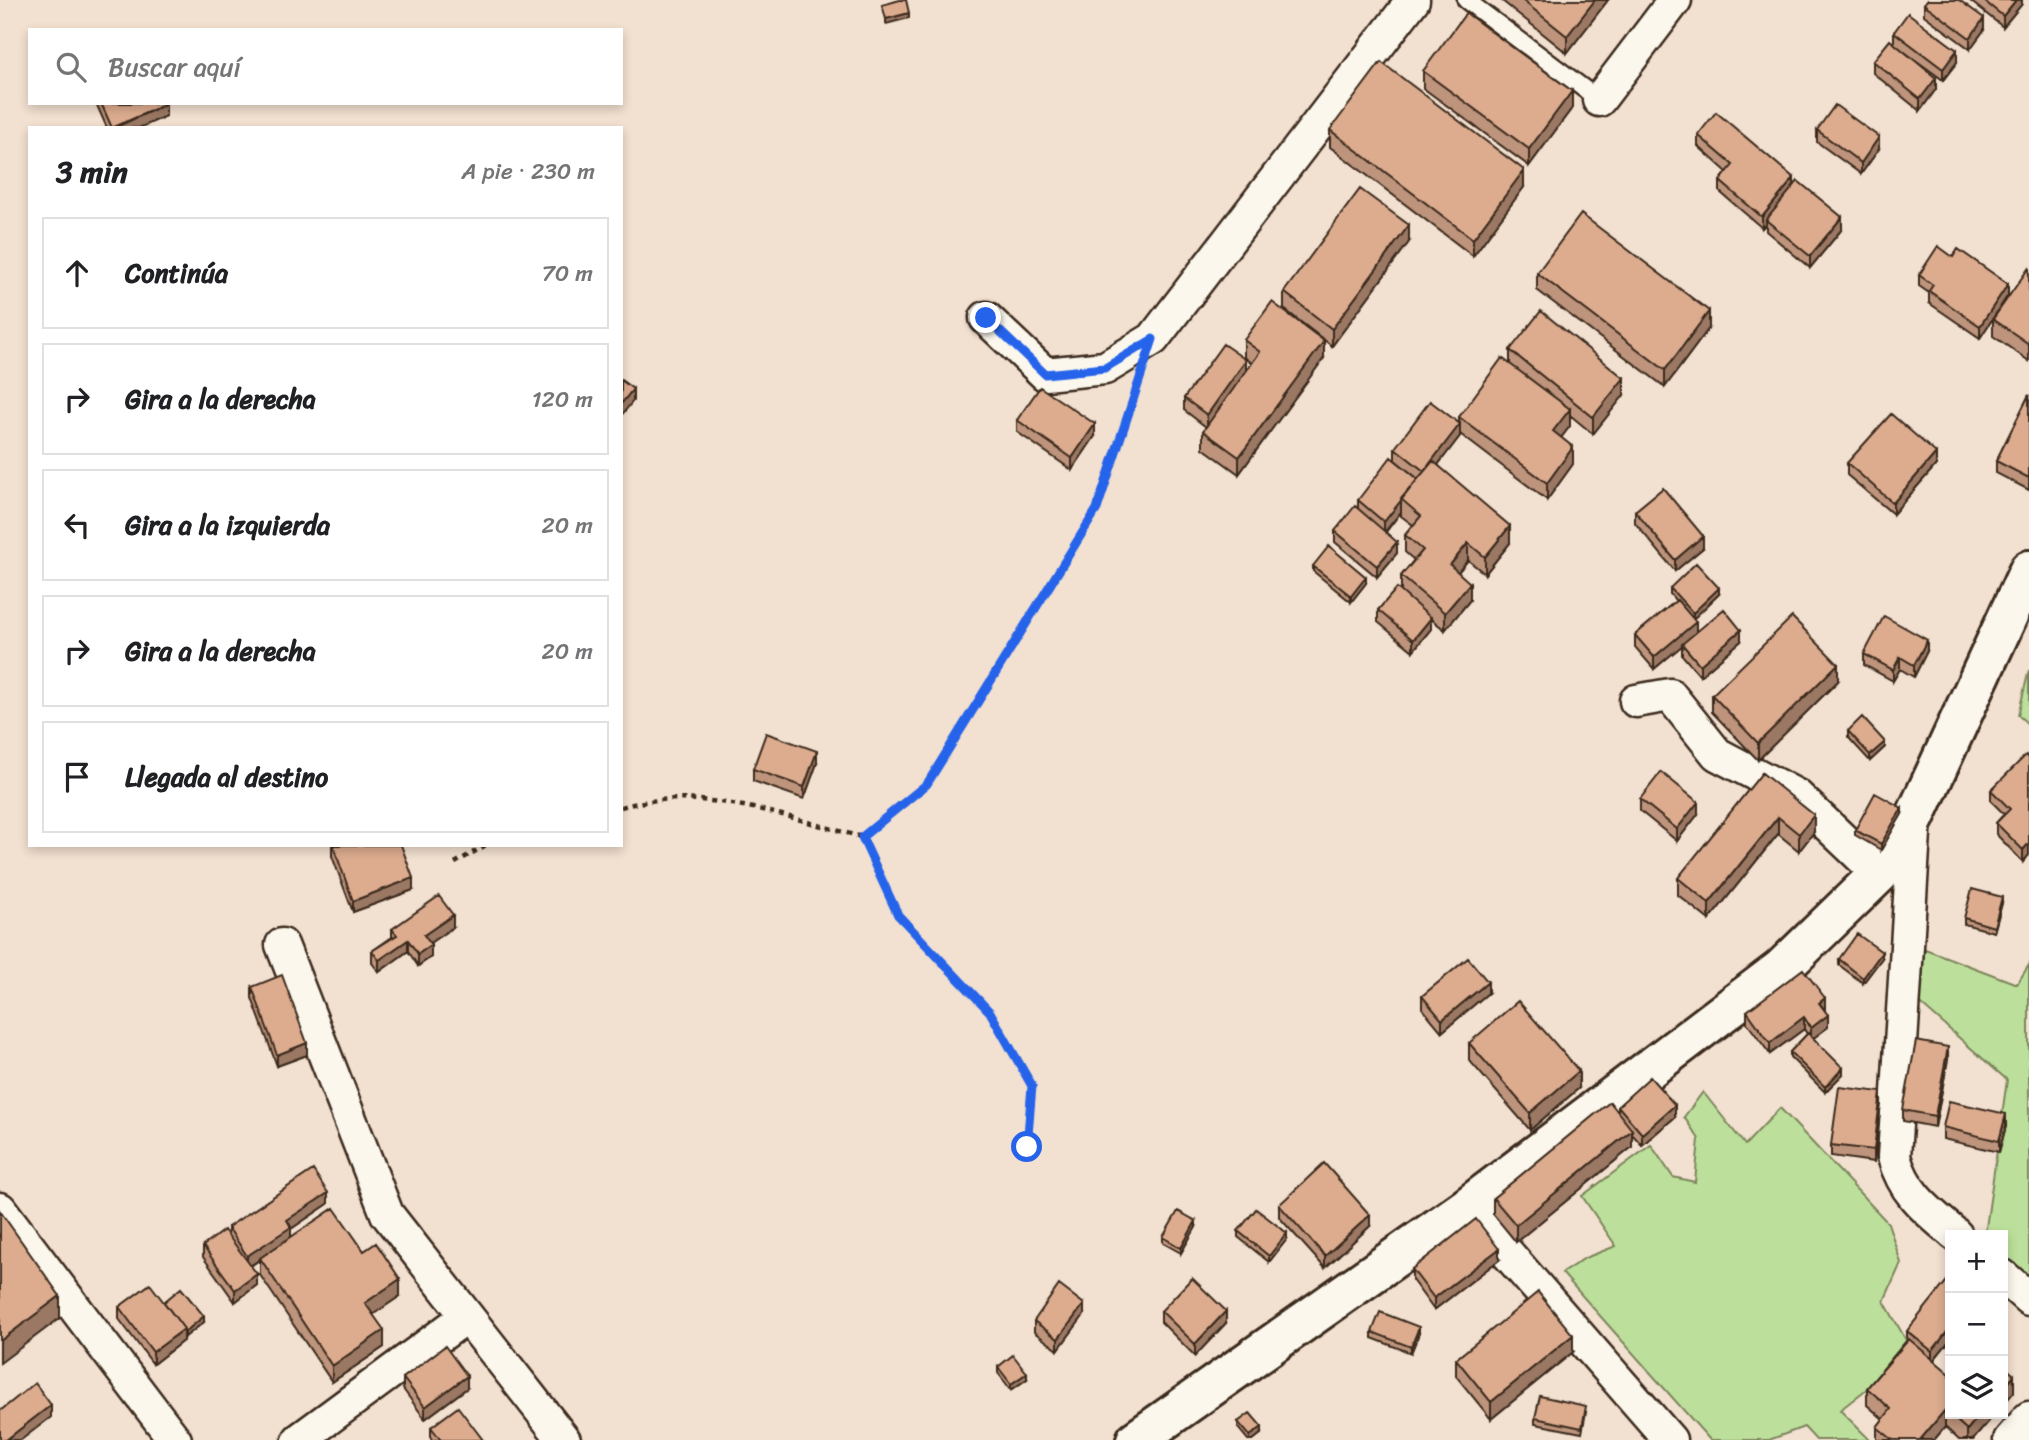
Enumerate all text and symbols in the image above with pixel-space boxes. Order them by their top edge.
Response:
search box [28,28,623,105]
text: Buscar aquí [108,44,241,90]
icon: search [52,48,90,86]
text: 3 min [56,145,128,199]
text: A pie · 230 m [461,151,595,192]
text: Continúa [125,250,228,296]
text: 70 m [542,253,593,294]
icon: ahead [58,254,96,292]
route end [970,302,1001,333]
text: Gira a la derecha [125,376,316,422]
text: 120 m [532,379,593,420]
icon: right [58,380,96,418]
text: Gira a la izquierda [125,502,330,548]
text: 20 m [542,505,593,546]
icon: left [58,506,96,544]
text: Gira a la derecha [125,628,316,674]
text: 20 m [542,631,593,672]
icon: right [58,632,96,670]
text: Llegada al destino [125,754,328,800]
icon: arrive [58,758,96,796]
route start [1011,1131,1042,1162]
map controls [1945,1230,2008,1419]
button: + [1945,1230,2008,1293]
button: − [1945,1293,2008,1356]
button: layers [1945,1356,2008,1419]

